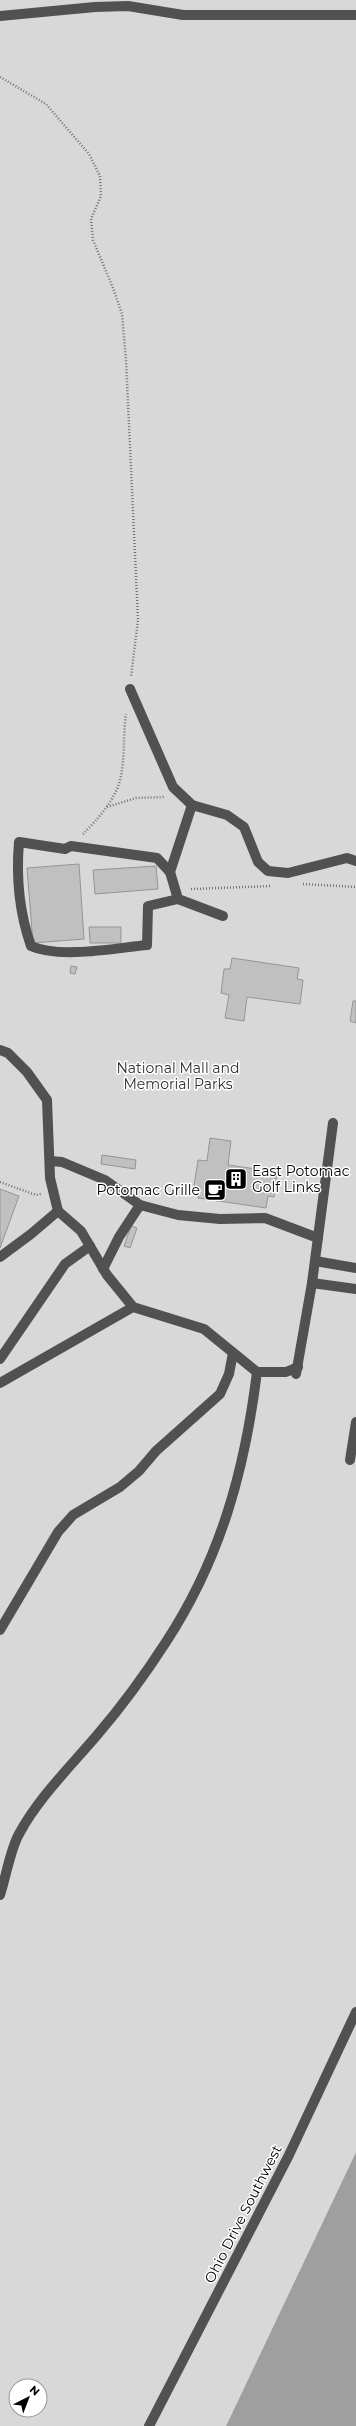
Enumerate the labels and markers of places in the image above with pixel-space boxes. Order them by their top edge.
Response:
place label: East Potomac Golf Links [252,1162,350,1196]
building icon: East Potomac Golf Links [223,1166,249,1192]
cafe icon: Potomac Grille [202,1177,228,1203]
place label: Potomac Grille [96,1181,200,1199]

